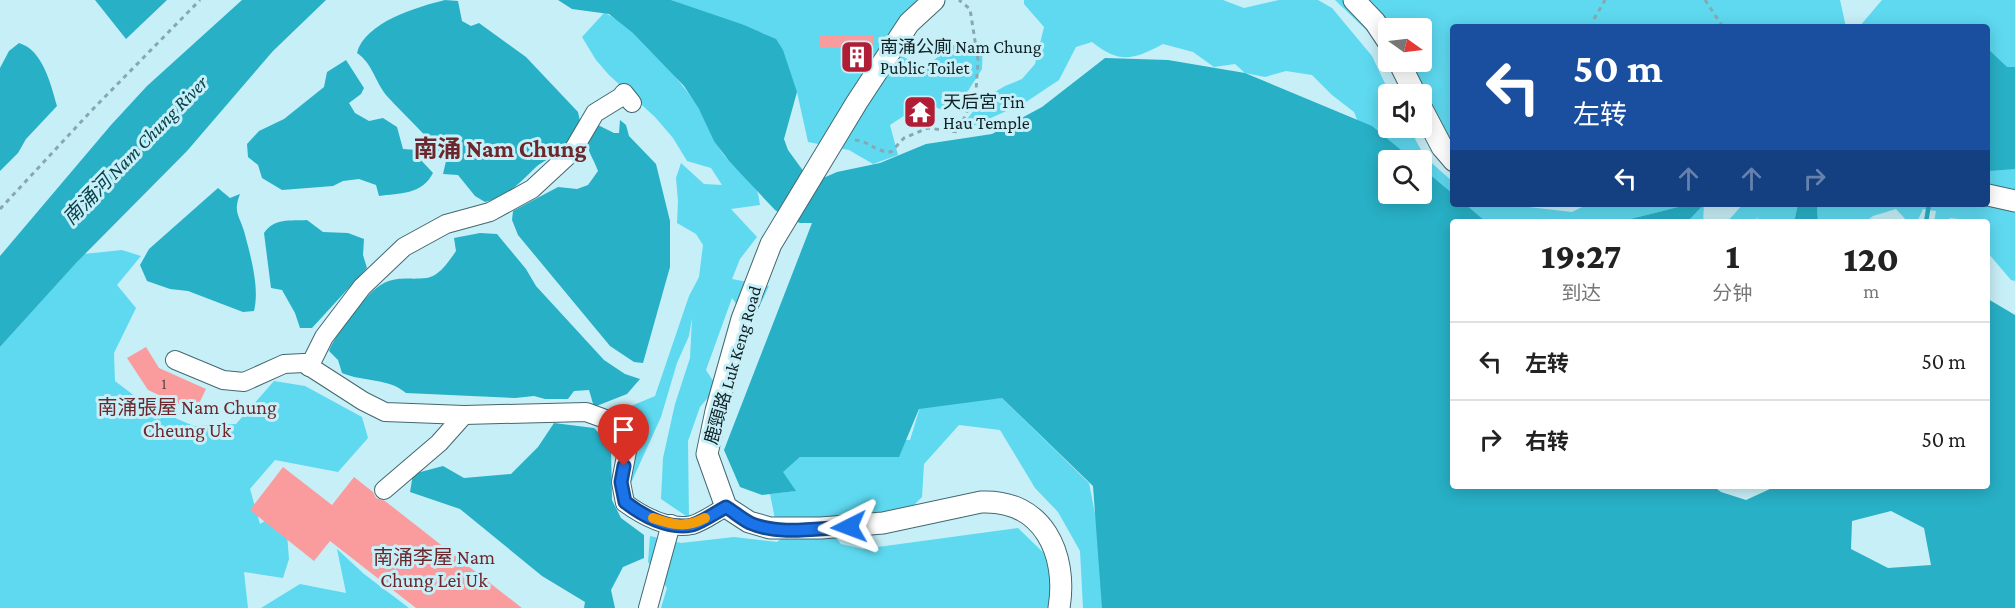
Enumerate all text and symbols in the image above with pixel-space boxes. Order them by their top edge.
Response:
north arrow [1378,18,1432,72]
map controls [1378,18,1432,204]
place label: 南涌公廁 Nam Chung Public Toilet [880,37,1042,78]
building icon: 南涌公廁 Nam Chung Public Toilet [839,39,875,75]
text: 50 m [1573,44,1663,91]
icon: left [1474,48,1552,126]
water label: 南涌河 Nam Chung River [58,70,213,230]
button: sound [1378,84,1432,138]
place label: 天后宮 Tin Hau Temple [943,92,1030,133]
temple icon: 天后宮 Tin Hau Temple [902,94,938,130]
text: 左转 [1573,100,1627,130]
district label: 南涌 Nam Chung [413,135,587,162]
button: search [1378,150,1432,204]
icon: left [1609,162,1642,195]
icon: ahead [1672,162,1705,195]
icon: ahead [1735,162,1768,195]
icon: right [1798,162,1831,195]
text: 19:27 [1541,236,1622,276]
text: 1 [1726,236,1740,276]
text: 120 [1844,239,1899,279]
text: m [1863,280,1879,302]
text: 到达 [1561,282,1601,304]
text: 分钟 [1713,282,1753,304]
street label: 鹿頸路 Luk Keng Road [701,283,765,447]
icon: left [1474,345,1507,378]
text: 50 m [1921,349,1966,374]
text: 左转 [1525,351,1569,376]
house number: 1 [162,376,167,392]
district label: 南涌張屋 Nam Chung Cheung Uk [97,396,277,442]
pin [598,404,649,466]
icon: arrive [607,413,640,446]
icon: right [1474,423,1507,456]
text: 50 m [1921,427,1966,452]
text: 右转 [1525,429,1569,454]
position arrow [817,495,881,559]
district label: 南涌李屋 Nam Chung Lei Uk [373,546,495,592]

